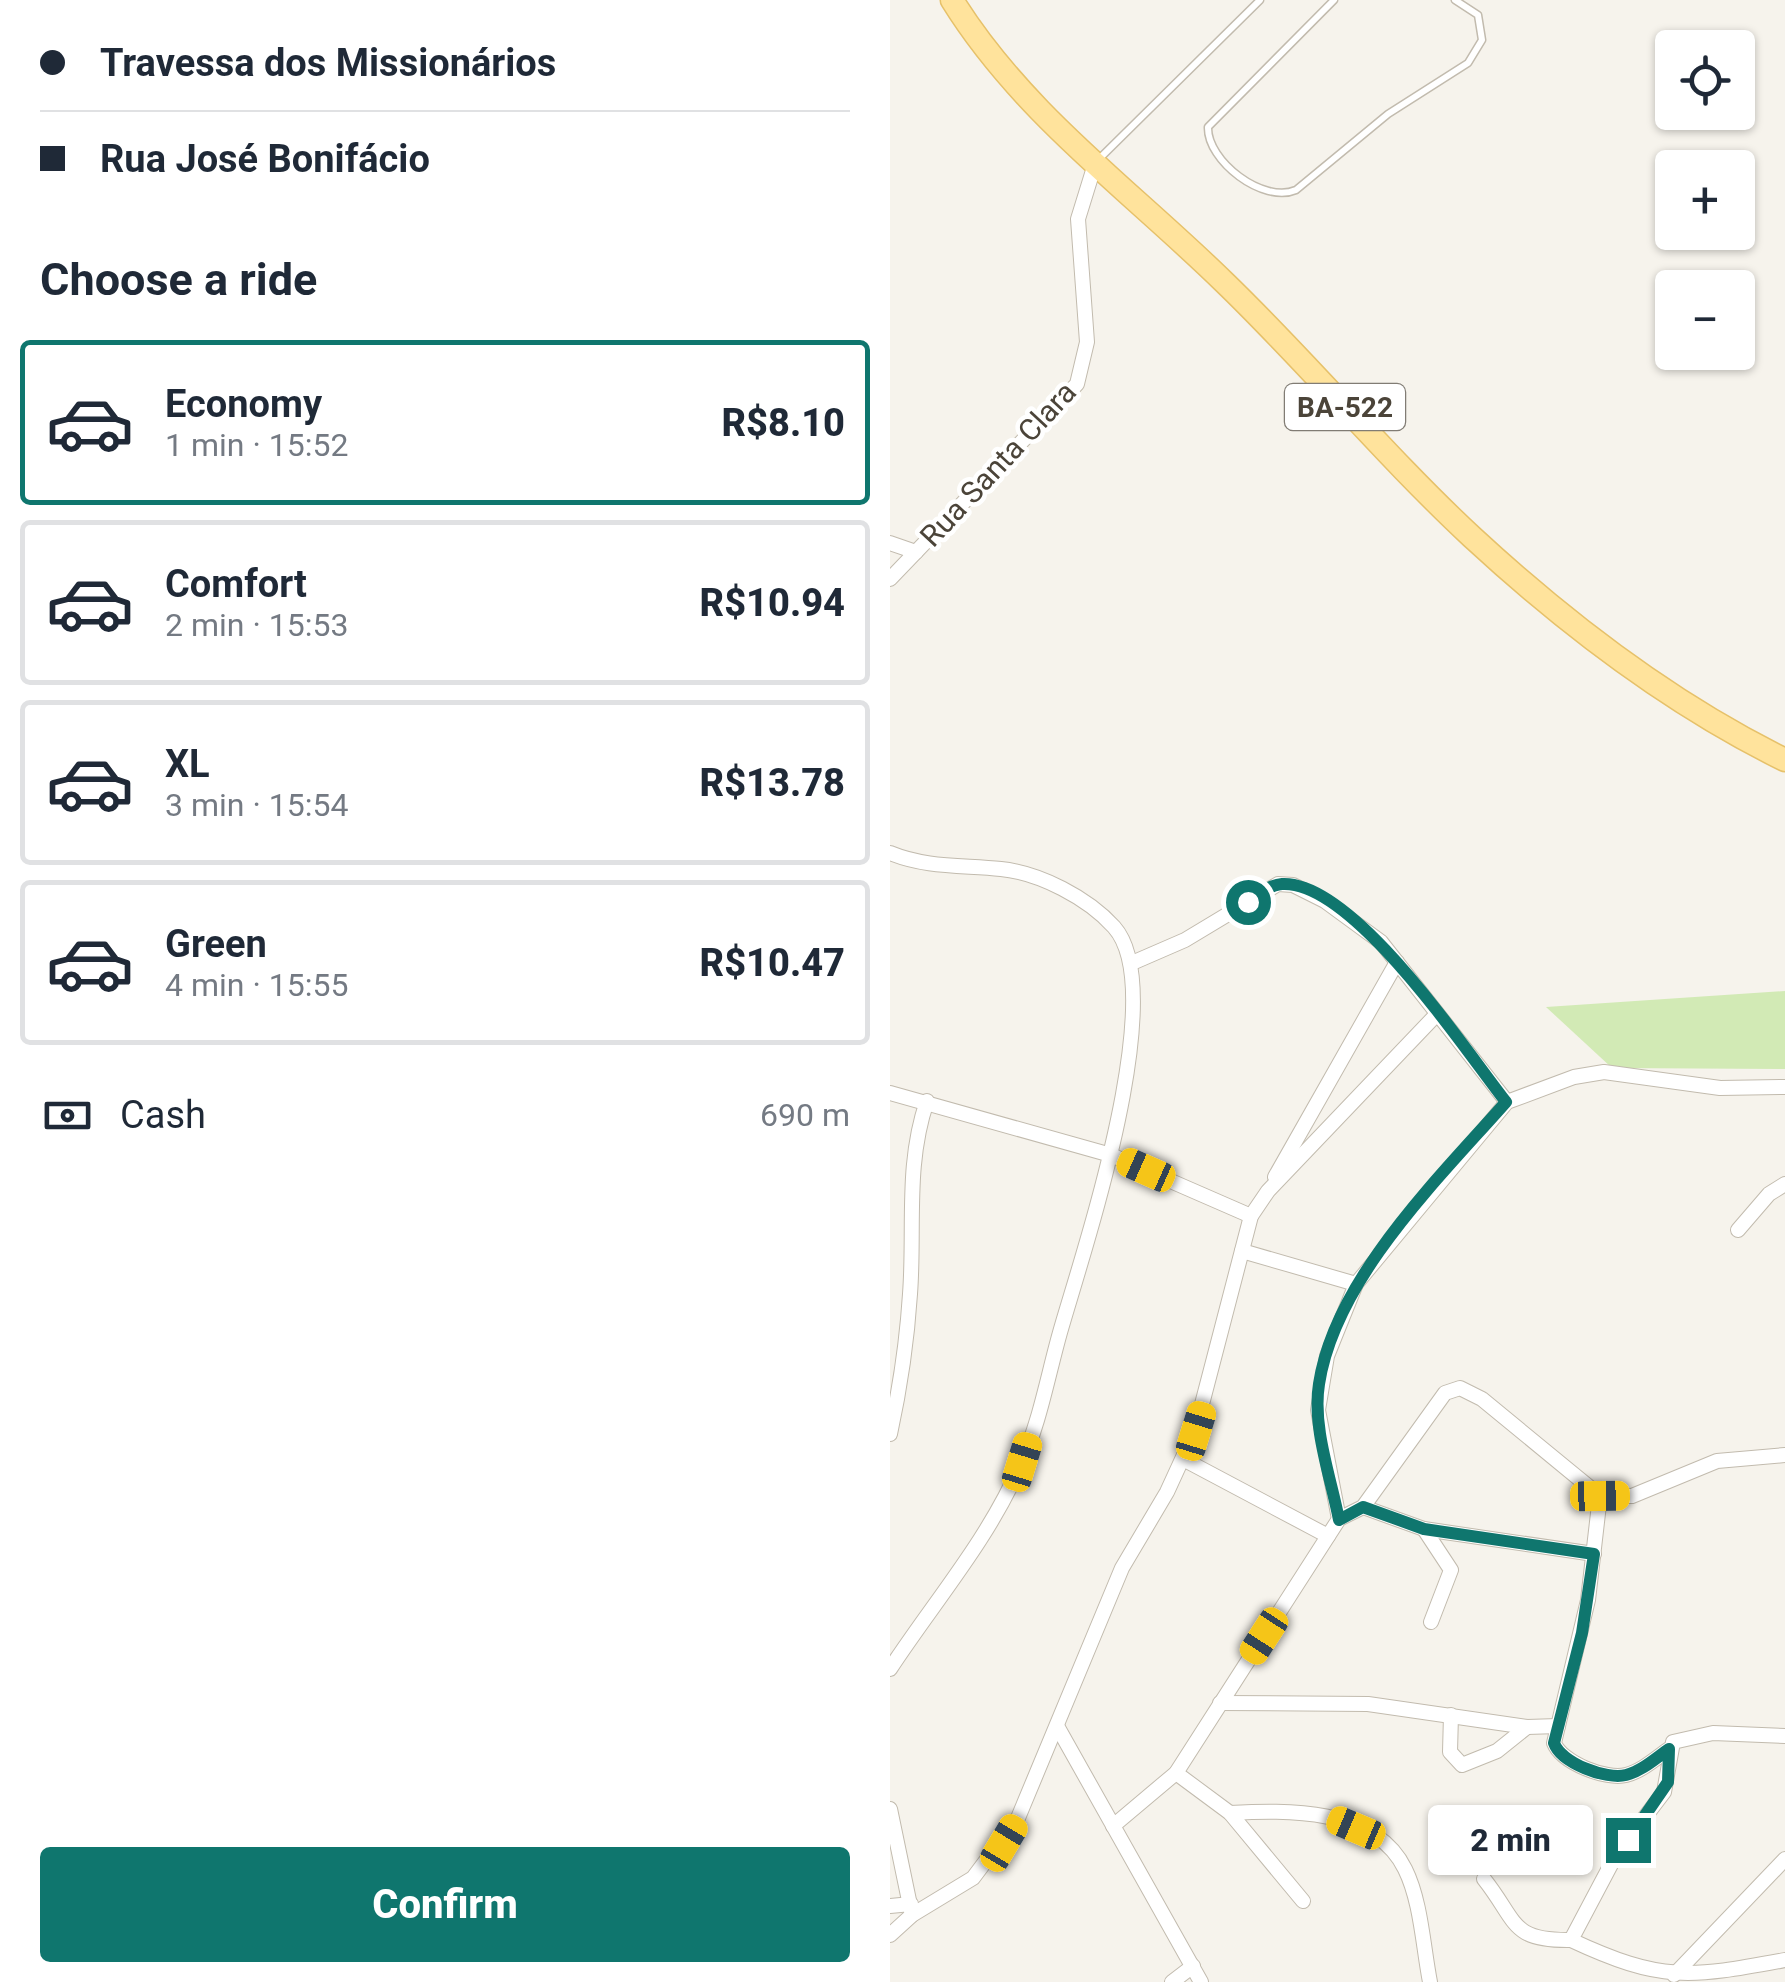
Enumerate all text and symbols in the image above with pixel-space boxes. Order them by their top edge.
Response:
map controls [1655,30,1755,370]
button: locate [1655,30,1755,130]
text: Travessa dos Missionários [100,41,556,85]
text: Rua José Bonifácio [100,137,430,181]
button: + [1655,150,1755,250]
text: Choose a ride [40,253,317,306]
button: − [1655,270,1755,370]
street label: Rua Santa Clara [913,375,1083,553]
icon: car [45,378,135,468]
text: Economy [165,382,322,426]
road number: BA-522 [1285,384,1405,430]
text: R$8.10 [722,401,845,445]
text: 1 min · 15:52 [165,426,348,464]
icon: car [45,558,135,648]
text: Comfort [165,562,307,606]
text: R$10.94 [700,581,845,625]
text: 2 min · 15:53 [165,606,348,644]
icon: car [45,738,135,828]
text: XL [165,742,210,786]
text: R$13.78 [700,761,845,805]
text: 3 min · 15:54 [165,786,348,824]
route start [1226,880,1271,925]
icon: car [45,918,135,1008]
text: Green [165,922,267,966]
text: R$10.47 [700,941,845,985]
text: 4 min · 15:55 [165,966,348,1004]
icon: cash [40,1088,95,1143]
text: Cash [120,1093,206,1137]
text: 690 m [760,1096,850,1134]
car [1112,1144,1180,1196]
car [1173,1398,1219,1464]
car [999,1429,1045,1495]
car [1570,1480,1630,1512]
car [1235,1603,1293,1669]
car [1323,1802,1389,1854]
callout: 2 min [1428,1805,1593,1875]
car [976,1810,1032,1876]
route end [1606,1818,1651,1863]
text: 2 min [1470,1821,1551,1859]
button: Confirm [40,1847,850,1962]

